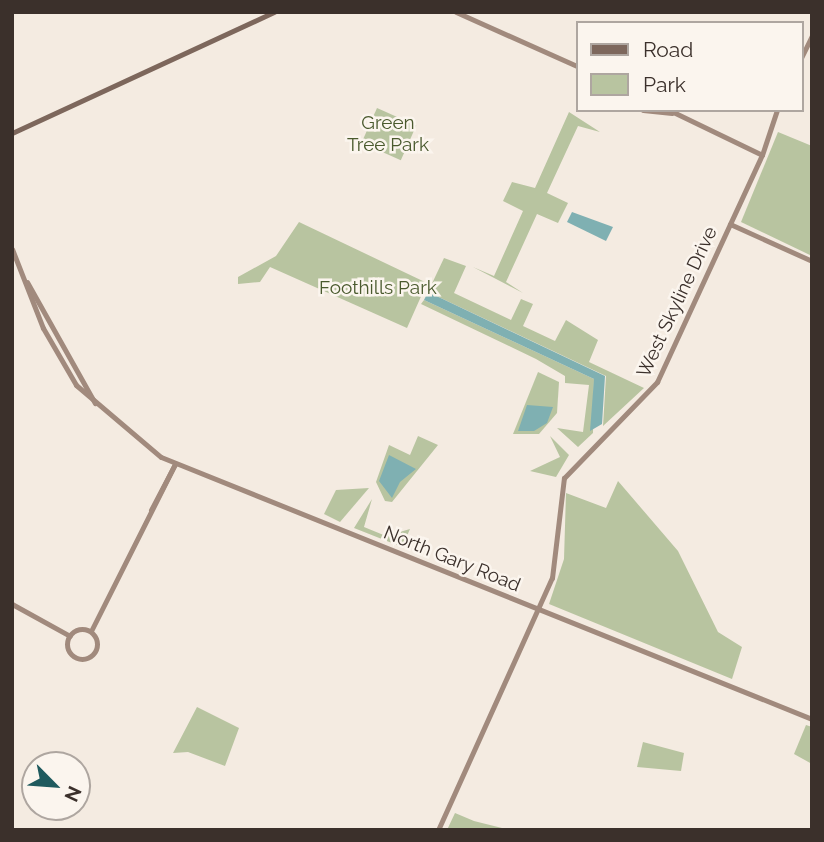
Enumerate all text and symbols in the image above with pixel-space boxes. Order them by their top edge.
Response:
legend [576,21,803,112]
text: Road [643,37,693,62]
text: Park [643,72,686,97]
park label: Green Tree Park [347,112,429,156]
street label: West Skyline Drive [632,223,722,381]
park label: Foothills Park [319,277,437,299]
street label: North Gary Road [380,521,524,597]
north arrow [21,751,91,821]
text: N [60,783,86,805]

